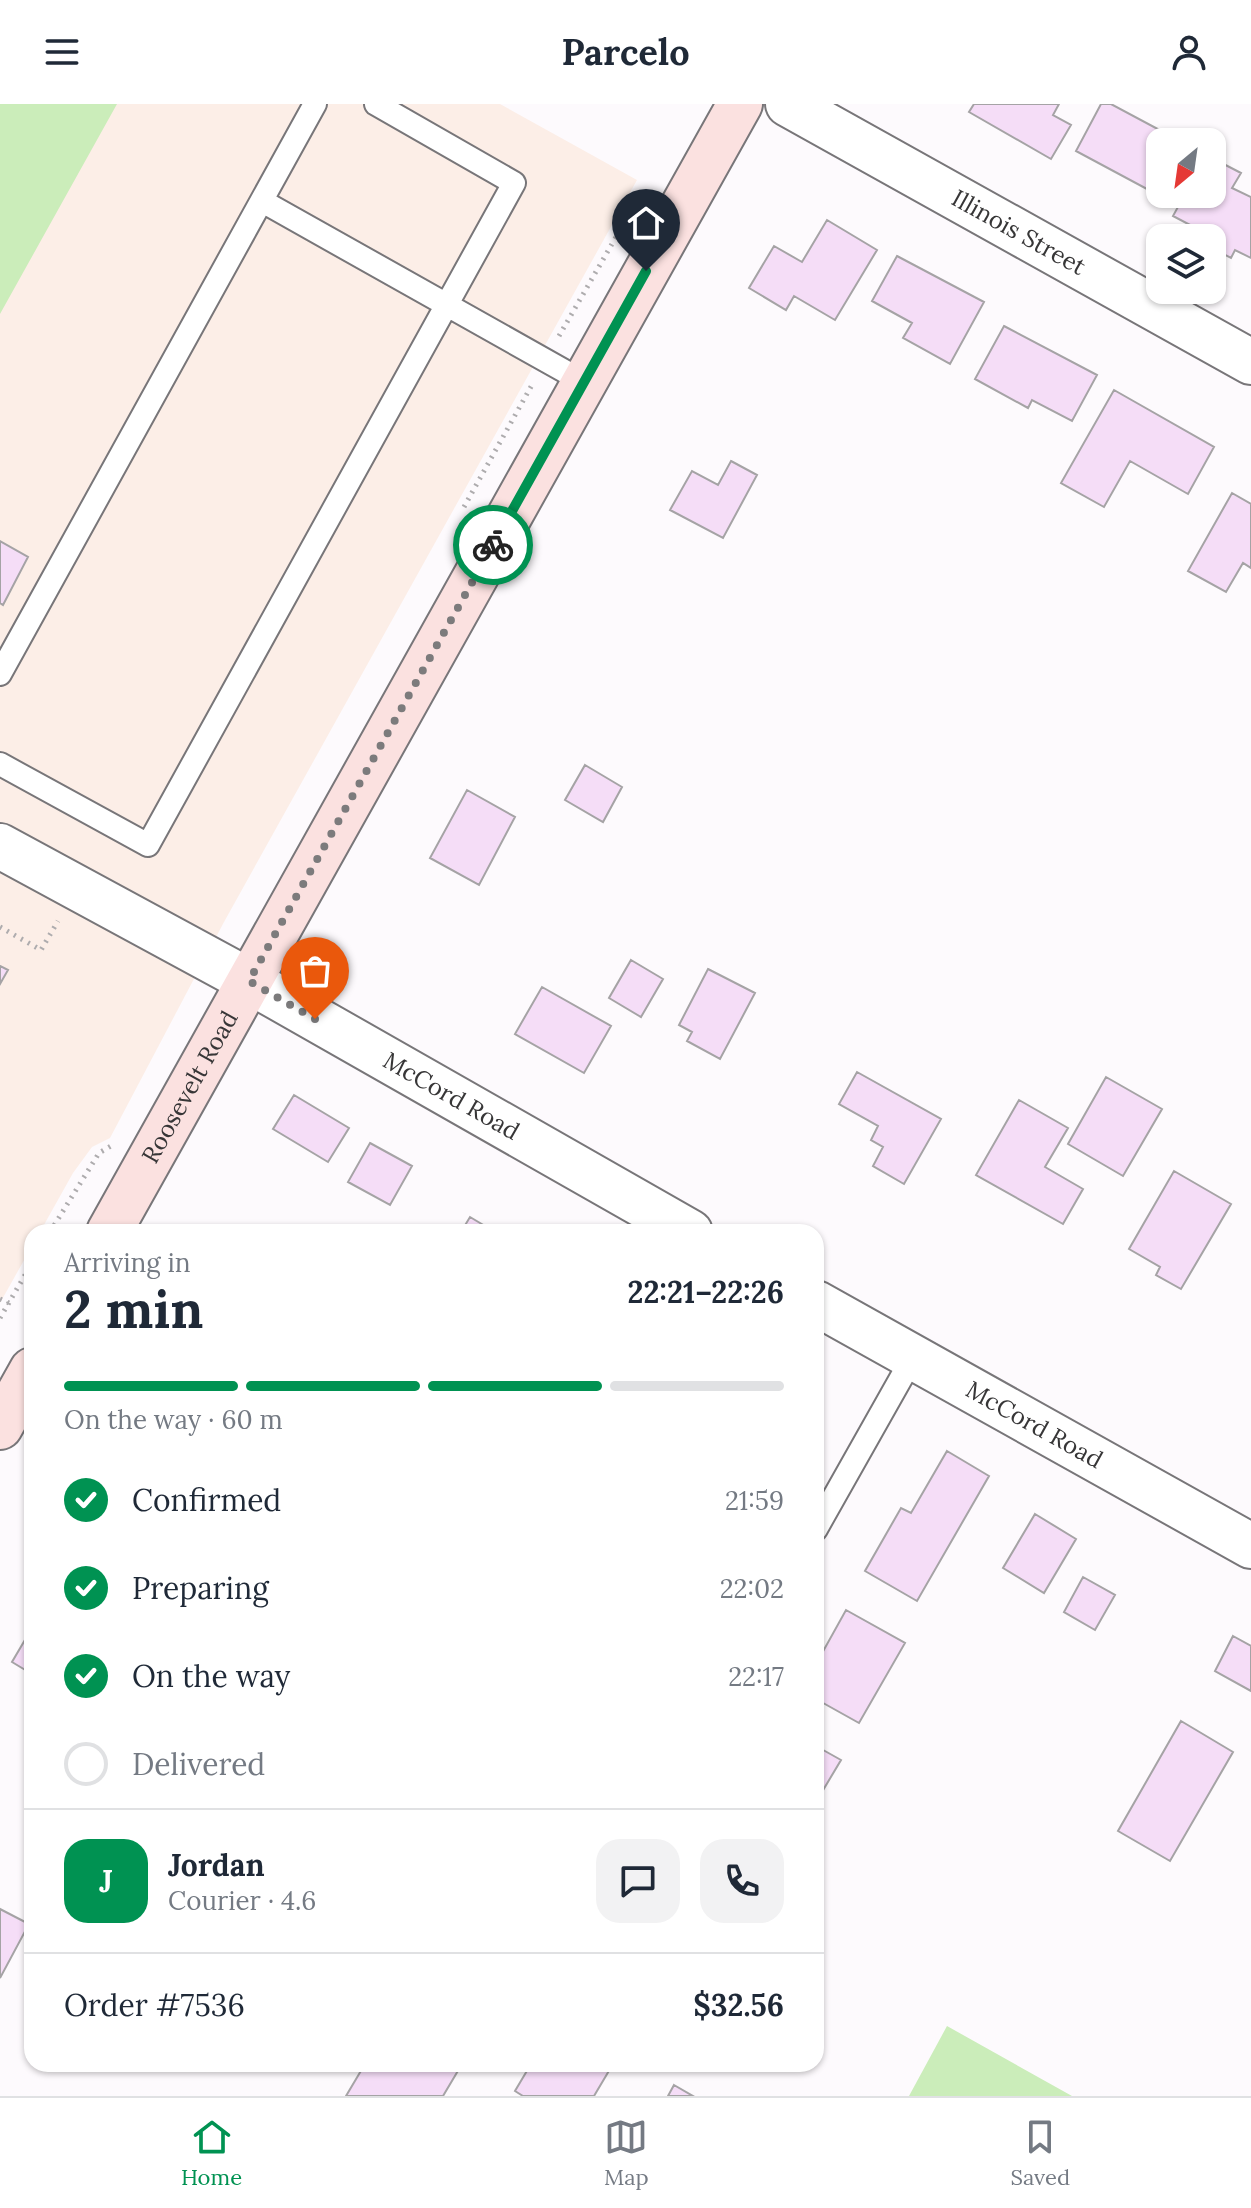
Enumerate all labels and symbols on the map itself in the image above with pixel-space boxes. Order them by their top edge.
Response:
north arrow [1146,128,1226,208]
street label: Illinois Street [946,182,1092,282]
pin [612,189,680,271]
courier [453,505,533,585]
pin [281,937,349,1019]
street label: Roosevelt Road [135,1005,245,1169]
street label: McCord Road [378,1045,525,1147]
street label: McCord Road [961,1374,1108,1475]

